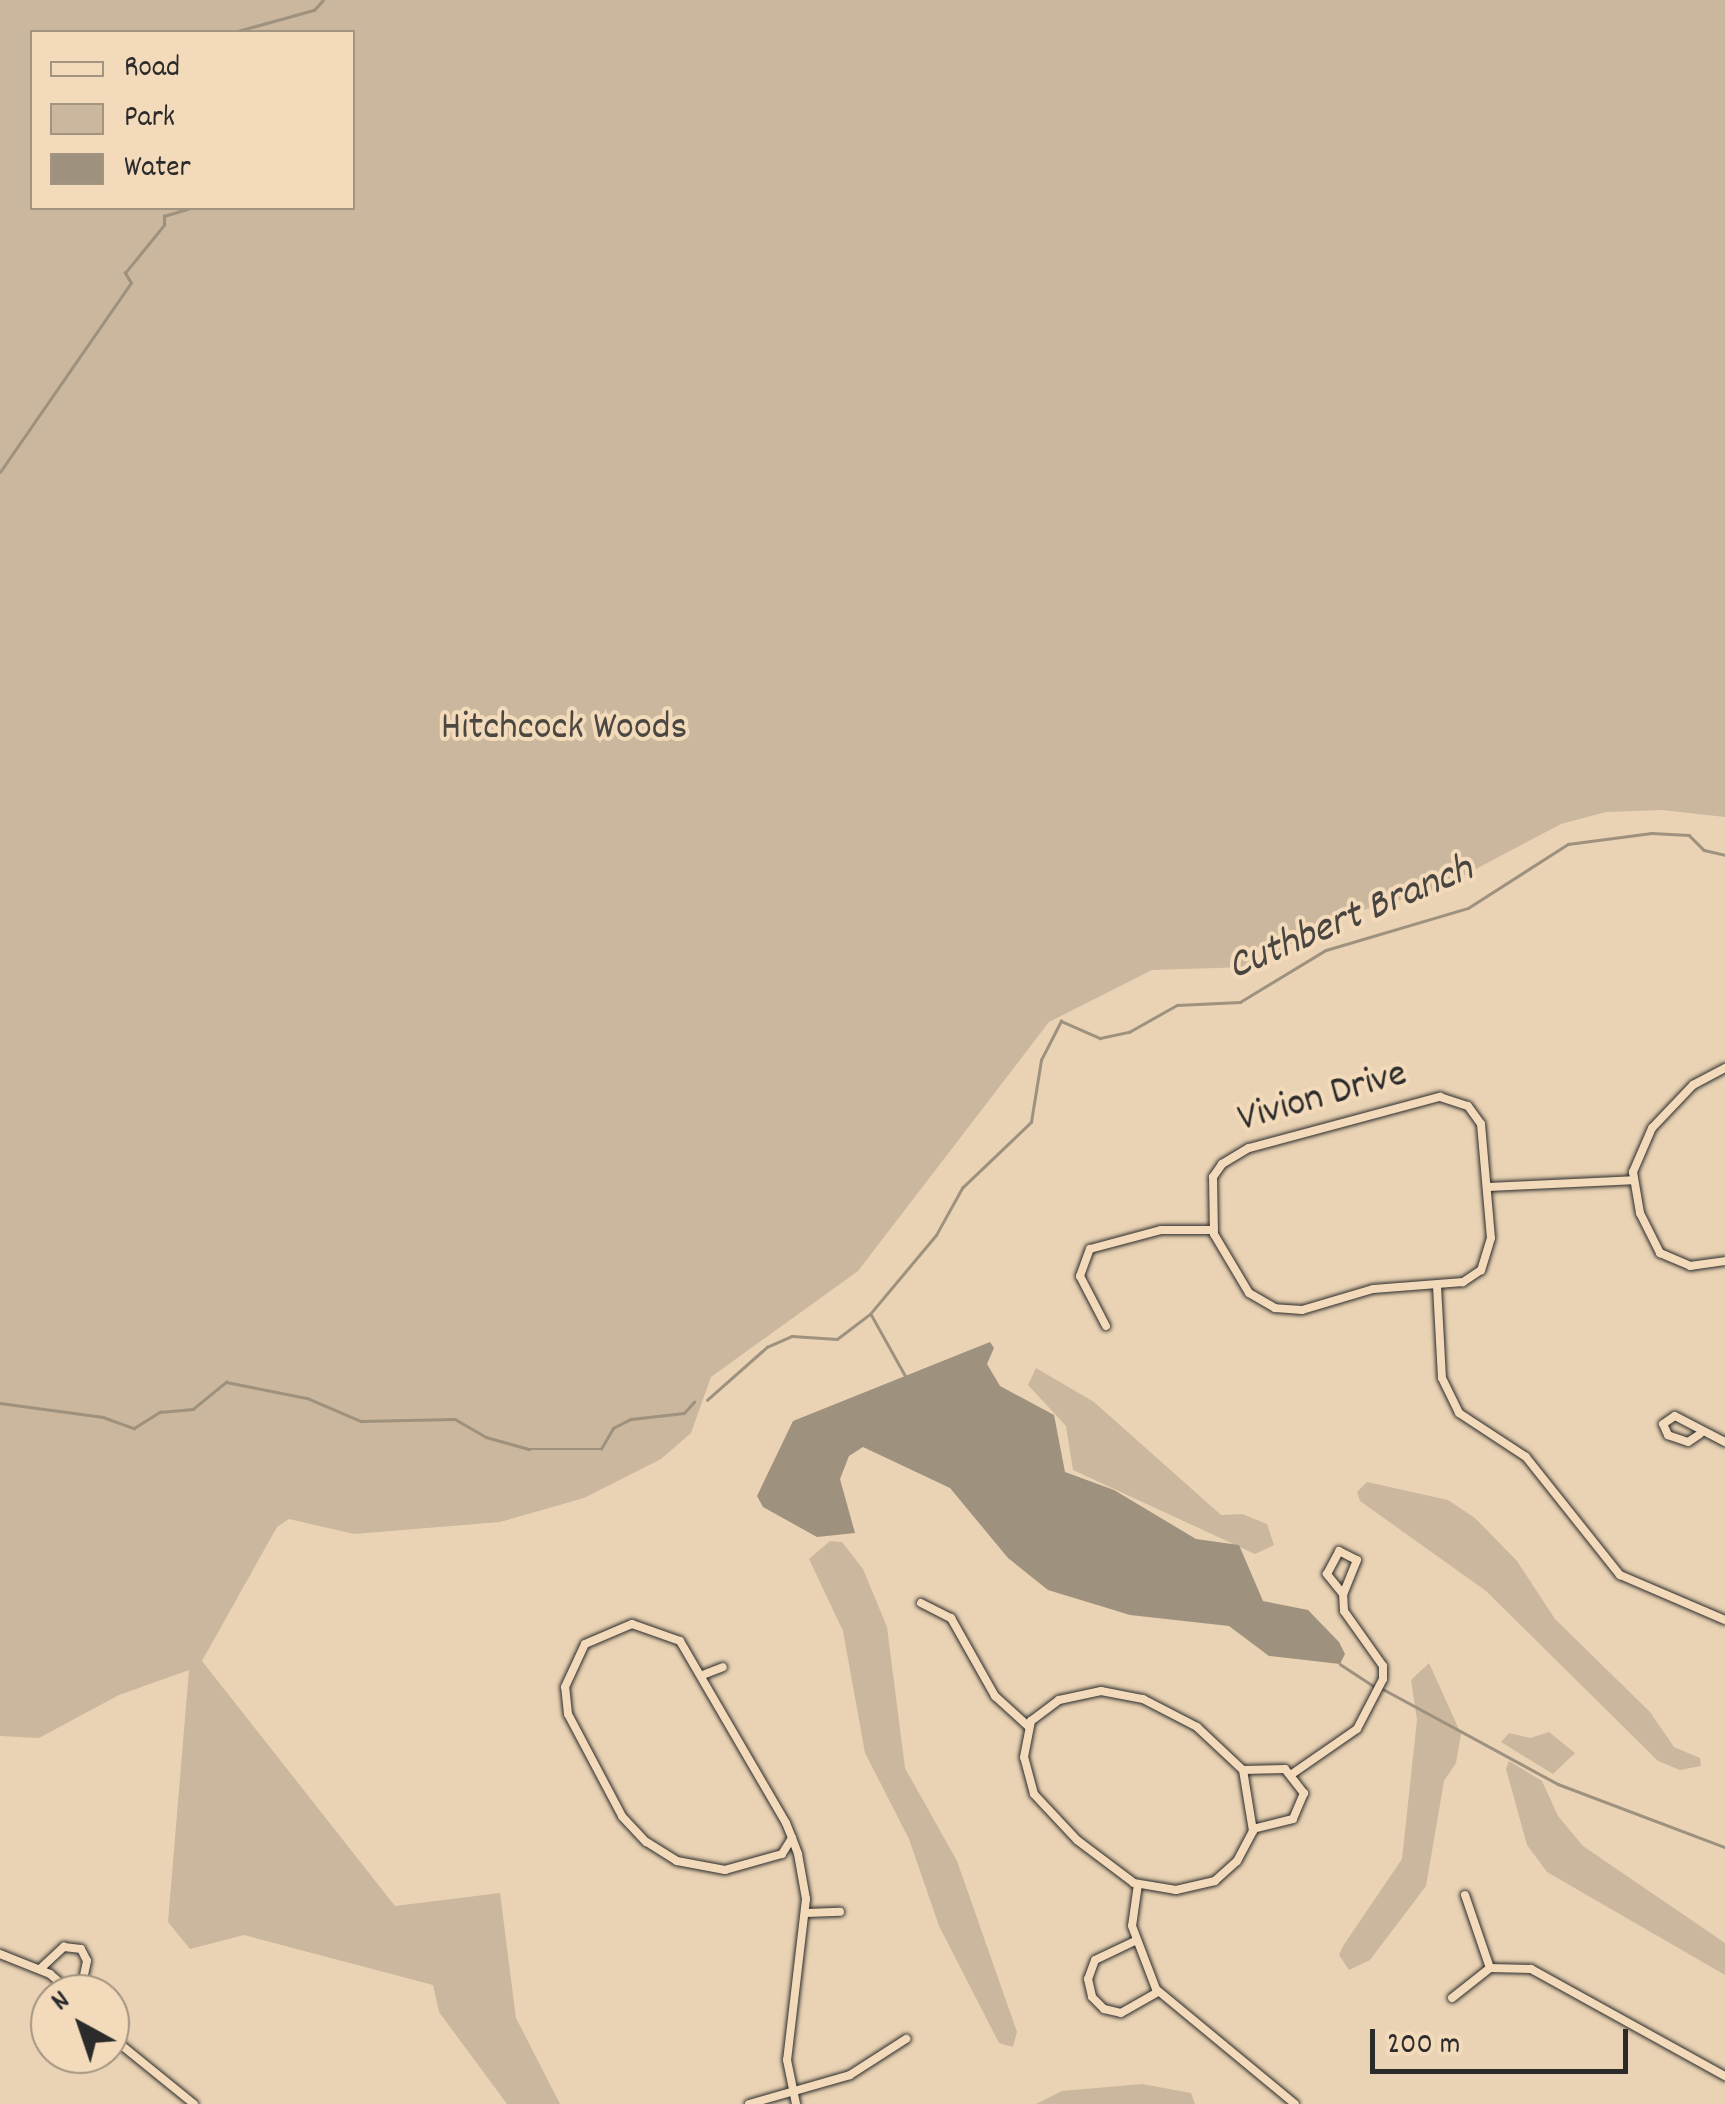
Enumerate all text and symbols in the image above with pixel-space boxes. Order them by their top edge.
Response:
legend [30,30,355,210]
text: Road [124,48,180,91]
text: Park [124,98,175,141]
text: Water [124,148,191,191]
park label: Hitchcock Woods [441,706,687,754]
water label: Cuthbert Branch [1221,846,1481,994]
street label: Vivion Drive [1233,1052,1413,1146]
north arrow [30,1974,130,2074]
text: N [44,1983,80,2022]
scale bar [1375,2009,1632,2071]
text: 200 m [1387,2025,1460,2068]

